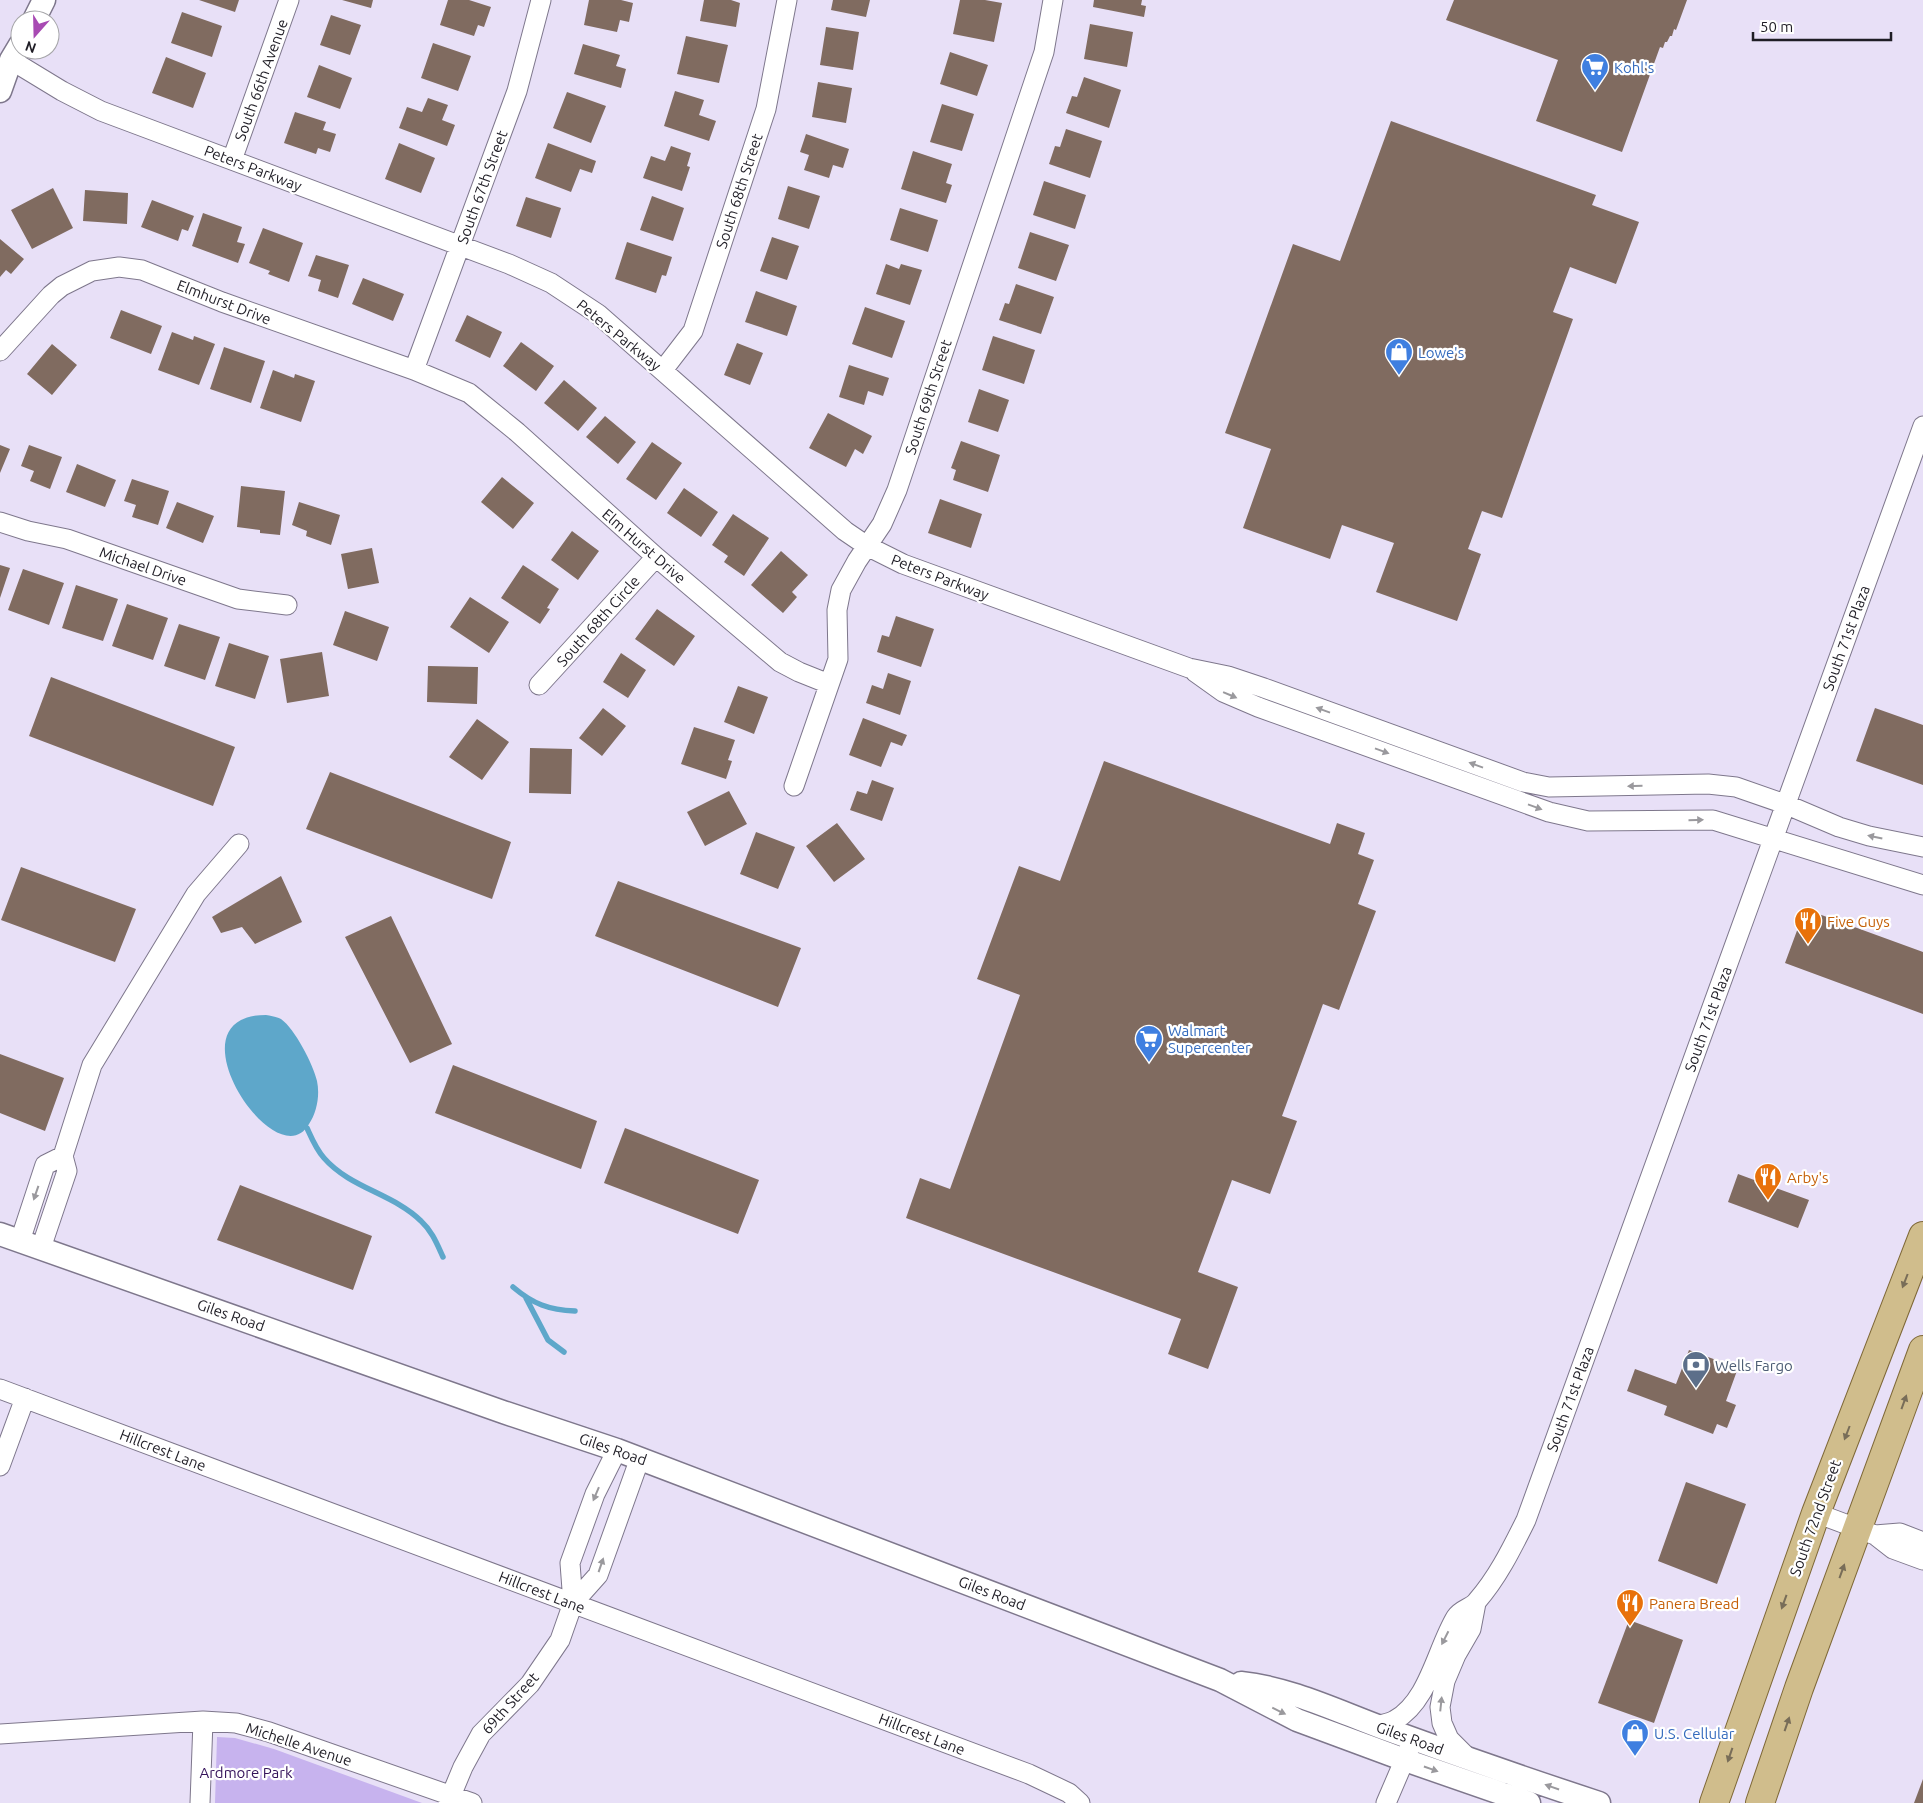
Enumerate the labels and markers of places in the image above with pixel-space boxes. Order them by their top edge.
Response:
supermarket icon: Kohl's [1580,52,1610,91]
place label: Kohl's [1614,59,1654,76]
shop icon: Lowe's [1384,337,1414,376]
place label: Lowe's [1418,344,1464,361]
restaurant icon: Five Guys [1793,906,1823,945]
place label: Five Guys [1827,913,1890,930]
place label: Walmart Supercenter [1168,1022,1251,1056]
supermarket icon: Walmart Supercenter [1134,1024,1164,1063]
restaurant icon: Arby's [1753,1162,1783,1201]
place label: Arby's [1787,1169,1829,1186]
bank icon: Wells Fargo [1681,1350,1711,1389]
place label: Wells Fargo [1715,1357,1793,1374]
restaurant icon: Panera Bread [1615,1588,1645,1627]
place label: Panera Bread [1649,1595,1739,1612]
shop icon: U.S. Cellular [1620,1718,1650,1757]
place label: U.S. Cellular [1654,1725,1735,1742]

